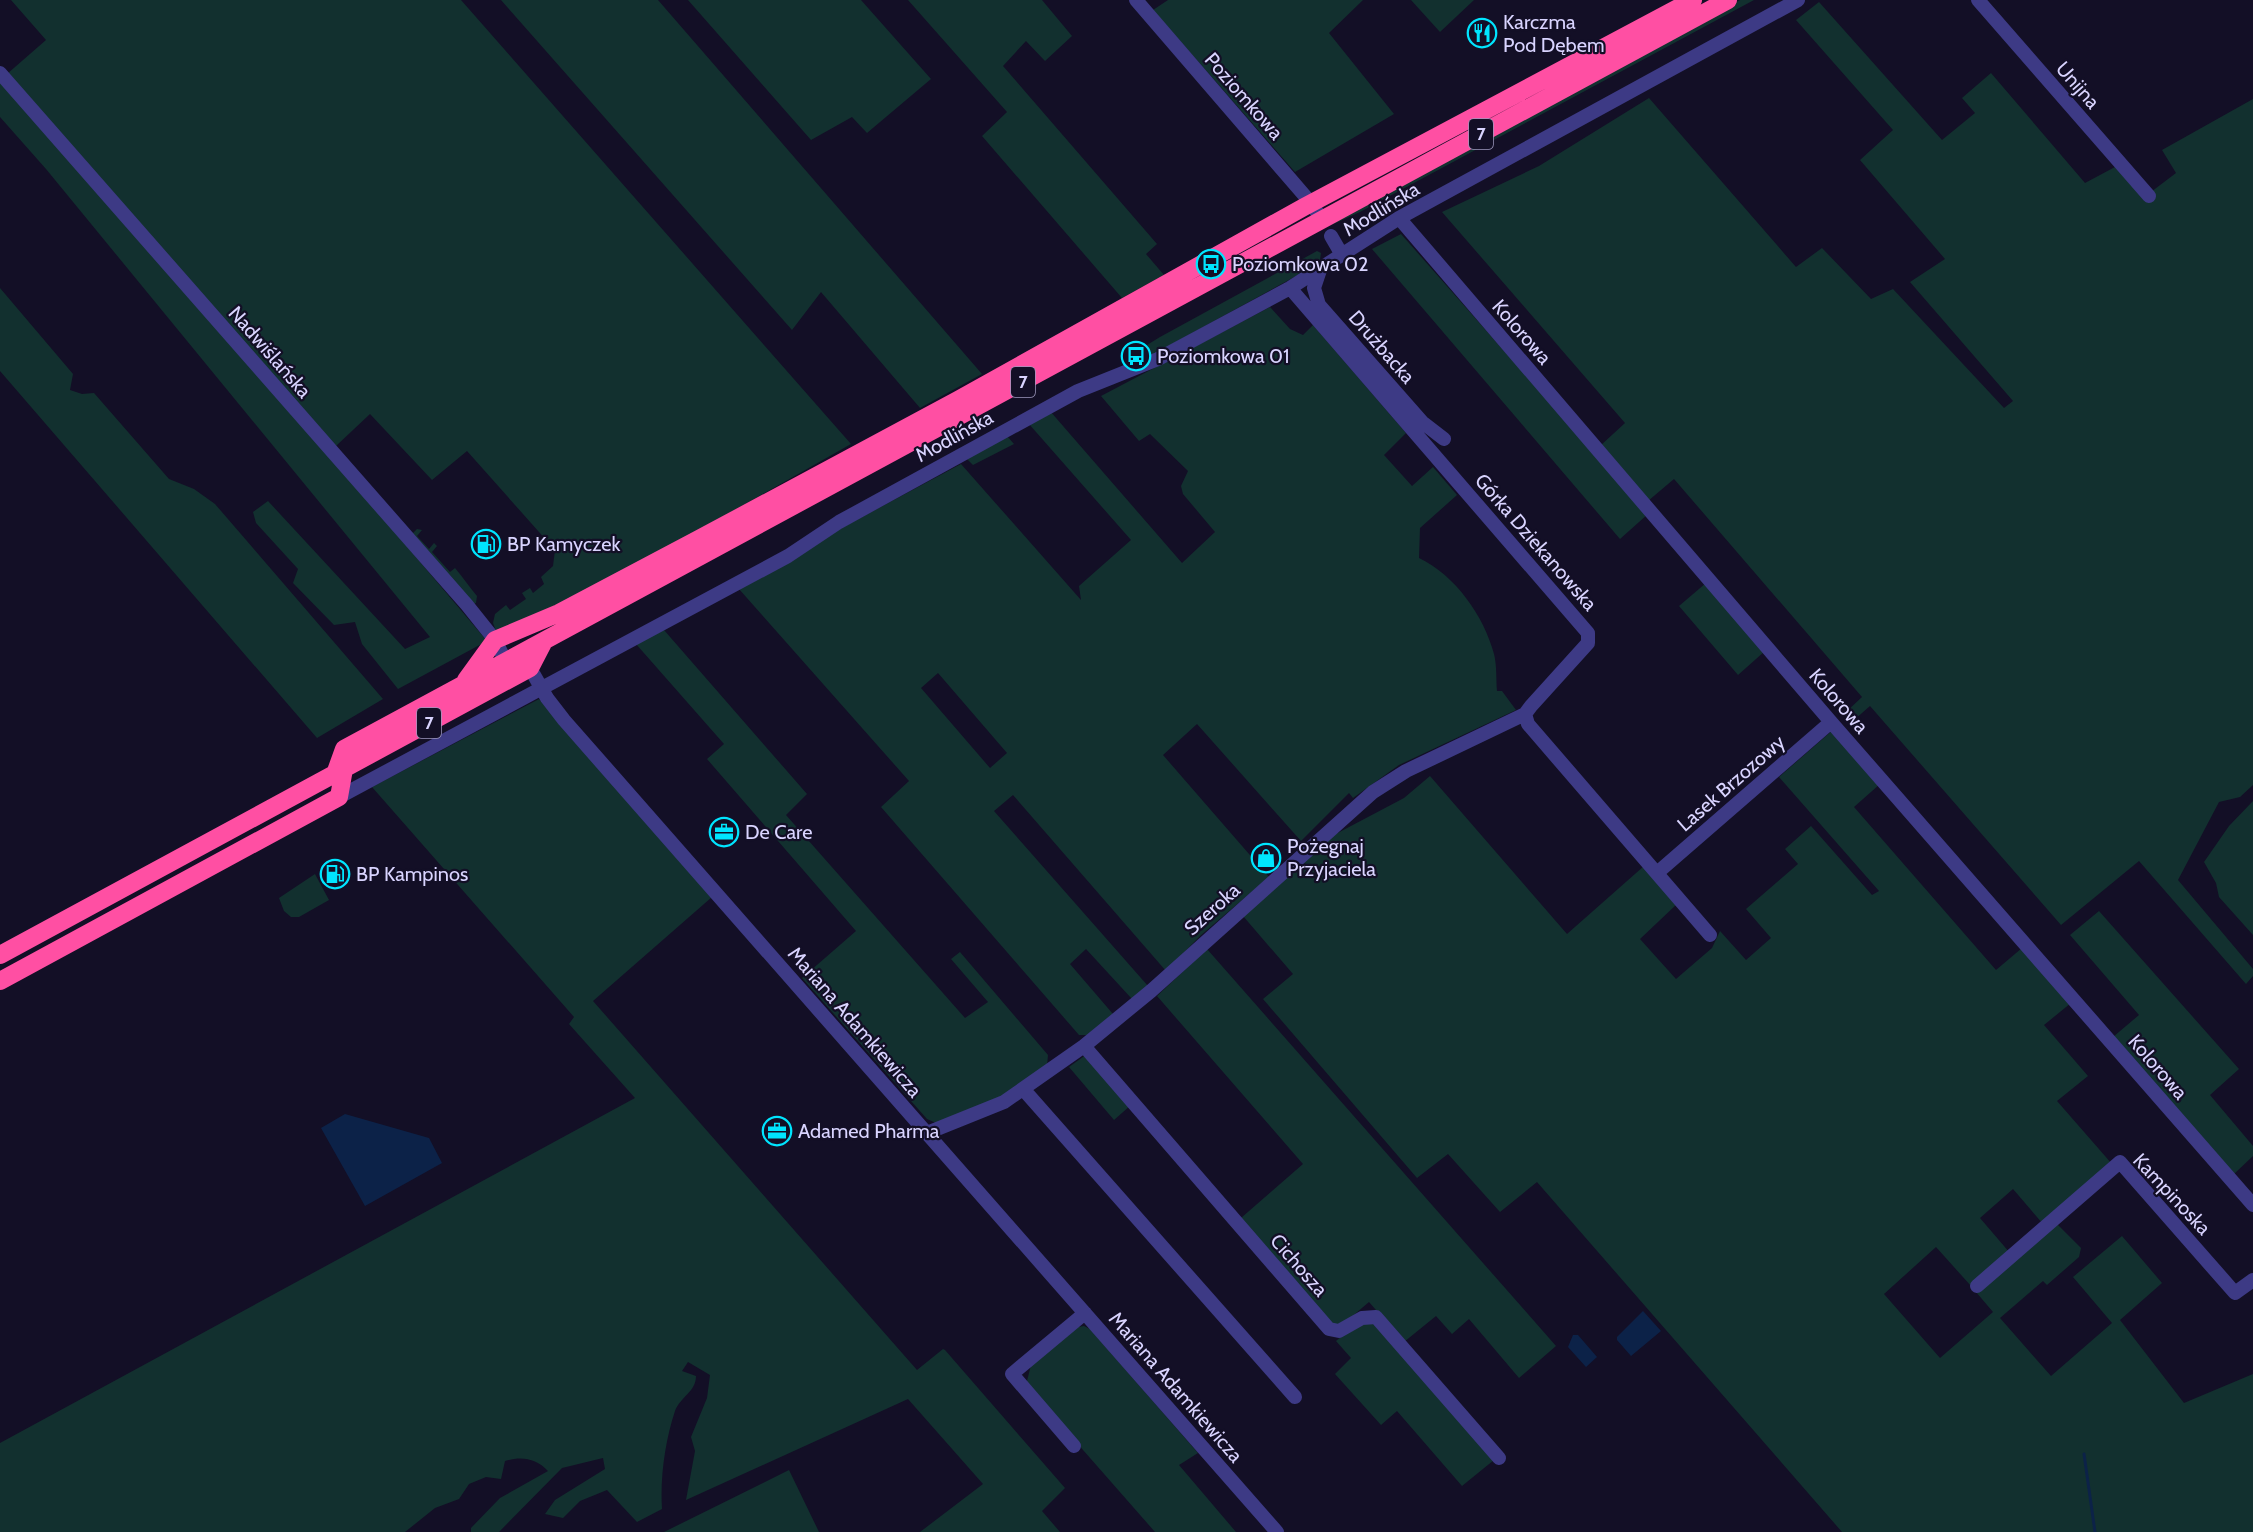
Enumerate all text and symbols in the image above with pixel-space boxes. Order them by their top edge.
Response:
place label: Karczma Pod Dębem [1503,10,1604,57]
restaurant icon: Karczma Pod Dębem [1466,17,1498,49]
street label: Poziomkowa [1200,48,1289,145]
street label: Unijna [2051,57,2105,114]
road number: 7 [1469,119,1493,149]
street label: Modlińska [1338,177,1424,241]
bus stop icon: Poziomkowa 02 [1195,248,1227,280]
place label: Poziomkowa 02 [1232,252,1369,276]
street label: Kolorowa [1487,295,1557,370]
street label: Nadwiślańska [224,301,317,403]
street label: Drużbacka [1344,306,1420,389]
bus stop icon: Poziomkowa 01 [1120,340,1152,372]
place label: Poziomkowa 01 [1157,344,1290,368]
road number: 7 [1011,367,1035,397]
street label: Modlińska [911,405,997,467]
street label: Górka Dziekanowska [1470,469,1602,616]
fuel station icon: BP Kamyczek [470,528,502,560]
place label: BP Kamyczek [507,532,620,556]
street label: Kolorowa [1804,664,1874,739]
road number: 7 [417,708,441,738]
street label: Lasek Brzozowy [1672,730,1790,836]
office icon: De Care [708,816,740,848]
place label: De Care [745,820,812,844]
place label: Pożegnaj Przyjaciela [1287,834,1376,881]
shop icon: Pożegnaj Przyjaciela [1250,842,1282,874]
fuel station icon: BP Kampinos [319,858,351,890]
place label: BP Kampinos [356,862,468,886]
street label: Szeroka [1179,878,1245,940]
street label: Mariana Adamkiewicza [783,942,927,1103]
street label: Kolorowa [2123,1030,2193,1105]
office icon: Adamed Pharma [761,1115,793,1147]
place label: Adamed Pharma [798,1119,940,1143]
street label: Kampinoska [2128,1148,2216,1240]
street label: Cichosza [1265,1229,1333,1302]
street label: Mariana Adamkiewicza [1104,1307,1248,1468]

